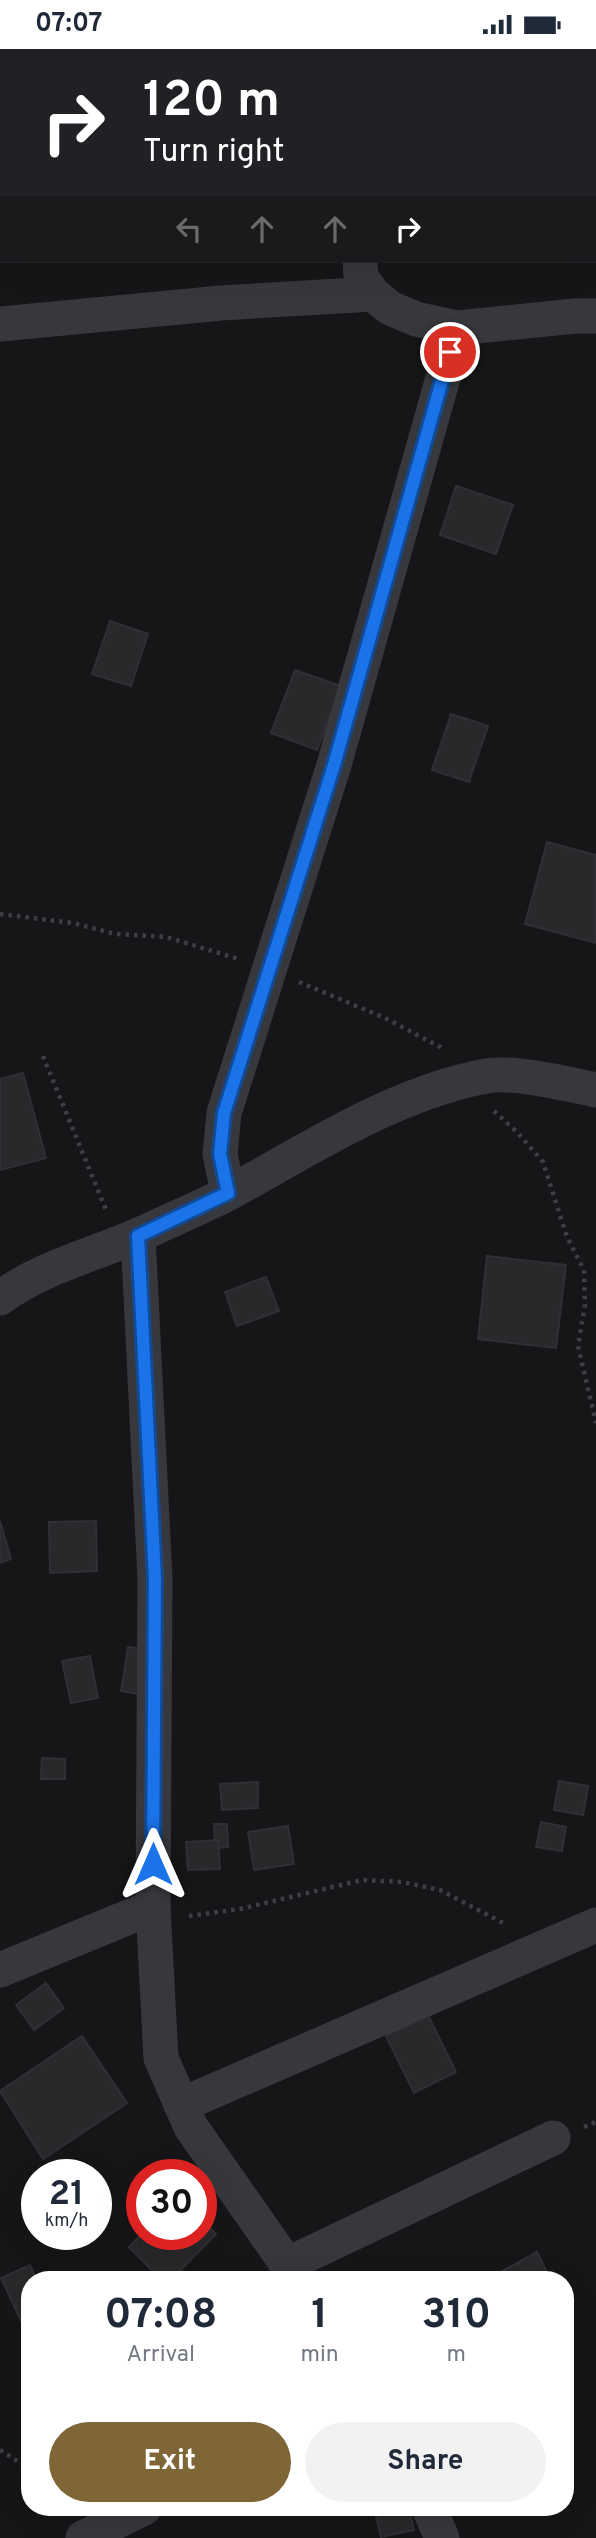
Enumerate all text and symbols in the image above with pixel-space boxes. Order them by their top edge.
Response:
text: 07:07 [35,8,102,41]
text: 120 m [143,72,280,134]
icon: right [28,77,119,168]
text: Turn right [143,133,285,173]
icon: left [170,210,208,248]
icon: ahead [243,210,281,248]
icon: ahead [316,210,354,248]
icon: right [389,210,427,248]
pin [420,322,480,382]
icon: arrive [431,333,469,371]
position arrow [116,1827,190,1901]
speed limit sign: 30 [126,2159,217,2250]
text: 21 [49,2173,84,2217]
text: km/h [45,2210,88,2233]
text: 07:08 [104,2290,218,2343]
text: 1 [311,2290,328,2343]
text: 310 [422,2290,491,2343]
text: Arrival [126,2341,195,2370]
text: min [300,2341,339,2370]
text: m [447,2341,466,2370]
button: Exit [49,2422,291,2502]
button: Share [305,2422,546,2502]

